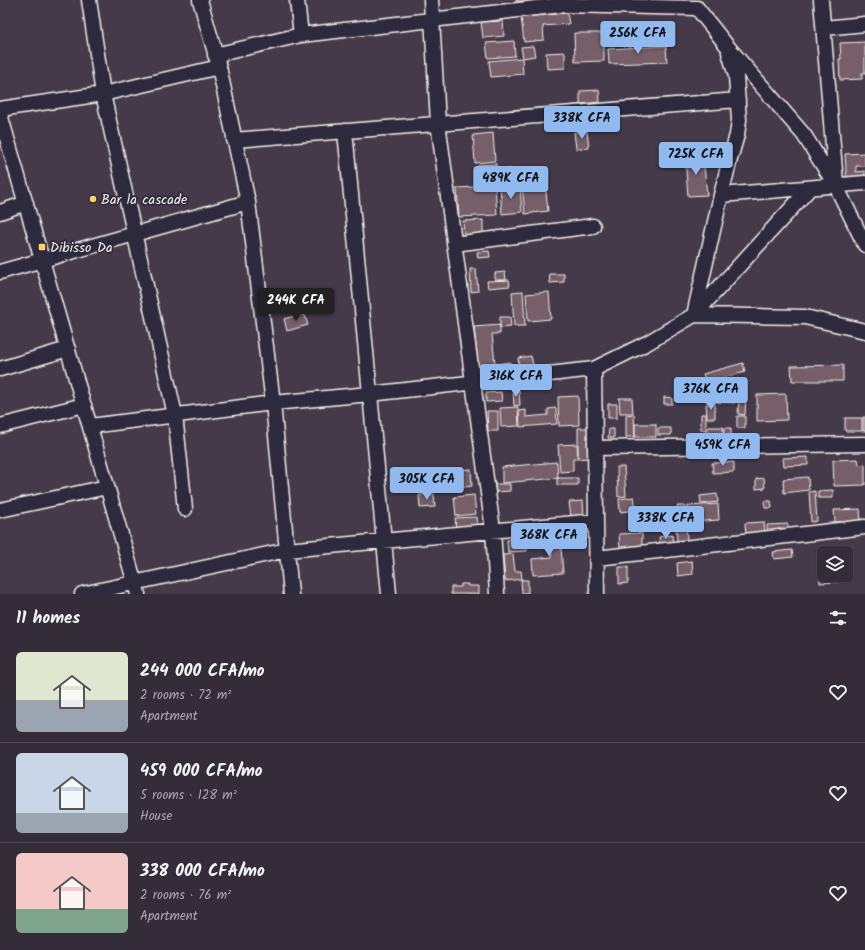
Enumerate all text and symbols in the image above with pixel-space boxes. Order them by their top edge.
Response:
pin: 256K CFA [597,21,679,55]
text: 256K CFA [609,23,667,44]
pin: 338K CFA [541,106,623,140]
text: 338K CFA [553,108,611,129]
pin: 725K CFA [655,142,737,176]
text: 725K CFA [668,144,724,165]
pin: 489K CFA [470,166,552,200]
text: 489K CFA [482,168,540,189]
place label: Bar la cascade [101,189,188,211]
marker: Bar la cascade [88,194,98,204]
place label: Dibisso Da [50,237,113,259]
marker: Dibisso Da [37,242,47,252]
pin: 244K CFA [255,288,337,322]
text: 244K CFA [267,290,325,311]
pin: 316K CFA [475,364,557,398]
text: 316K CFA [489,366,543,387]
pin: 376K CFA [670,377,752,411]
text: 376K CFA [683,379,739,400]
pin: 459K CFA [682,433,764,467]
text: 459K CFA [695,435,751,456]
pin: 305K CFA [386,467,468,501]
text: 305K CFA [399,469,455,490]
pin: 338K CFA [625,506,707,540]
text: 338K CFA [637,508,695,529]
pin: 368K CFA [508,523,590,557]
text: 368K CFA [520,525,578,546]
map controls [817,546,853,582]
button: layers [817,546,853,582]
text: 11 homes [16,605,80,632]
icon: filters [827,607,849,629]
text: 244 000 CFA/mo [140,658,265,685]
icon: home [48,668,96,716]
icon: heart [827,681,849,703]
text: 2 rooms · 72 m² [140,685,231,706]
text: Apartment [140,706,198,727]
text: 459 000 CFA/mo [140,758,263,785]
icon: home [48,769,96,817]
icon: heart [827,782,849,804]
text: 5 rooms · 128 m² [140,785,237,806]
text: House [140,806,172,827]
text: 338 000 CFA/mo [140,858,265,885]
icon: home [48,869,96,917]
icon: heart [827,882,849,904]
text: 2 rooms · 76 m² [140,885,231,906]
text: Apartment [140,906,198,927]

